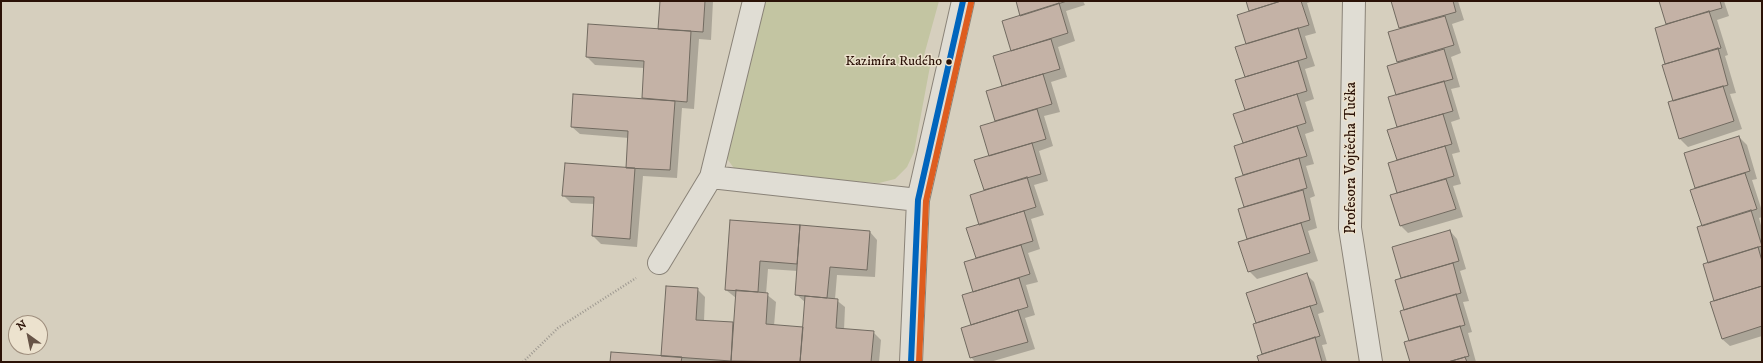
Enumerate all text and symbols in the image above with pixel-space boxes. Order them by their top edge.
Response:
place label: Kazimíra Rudého [845,54,942,70]
marker: Kazimíra Rudého [944,57,954,67]
street label: Profesora Vojtěcha Tučka [1343,82,1361,234]
north arrow [8,315,48,355]
text: N [14,317,30,334]

